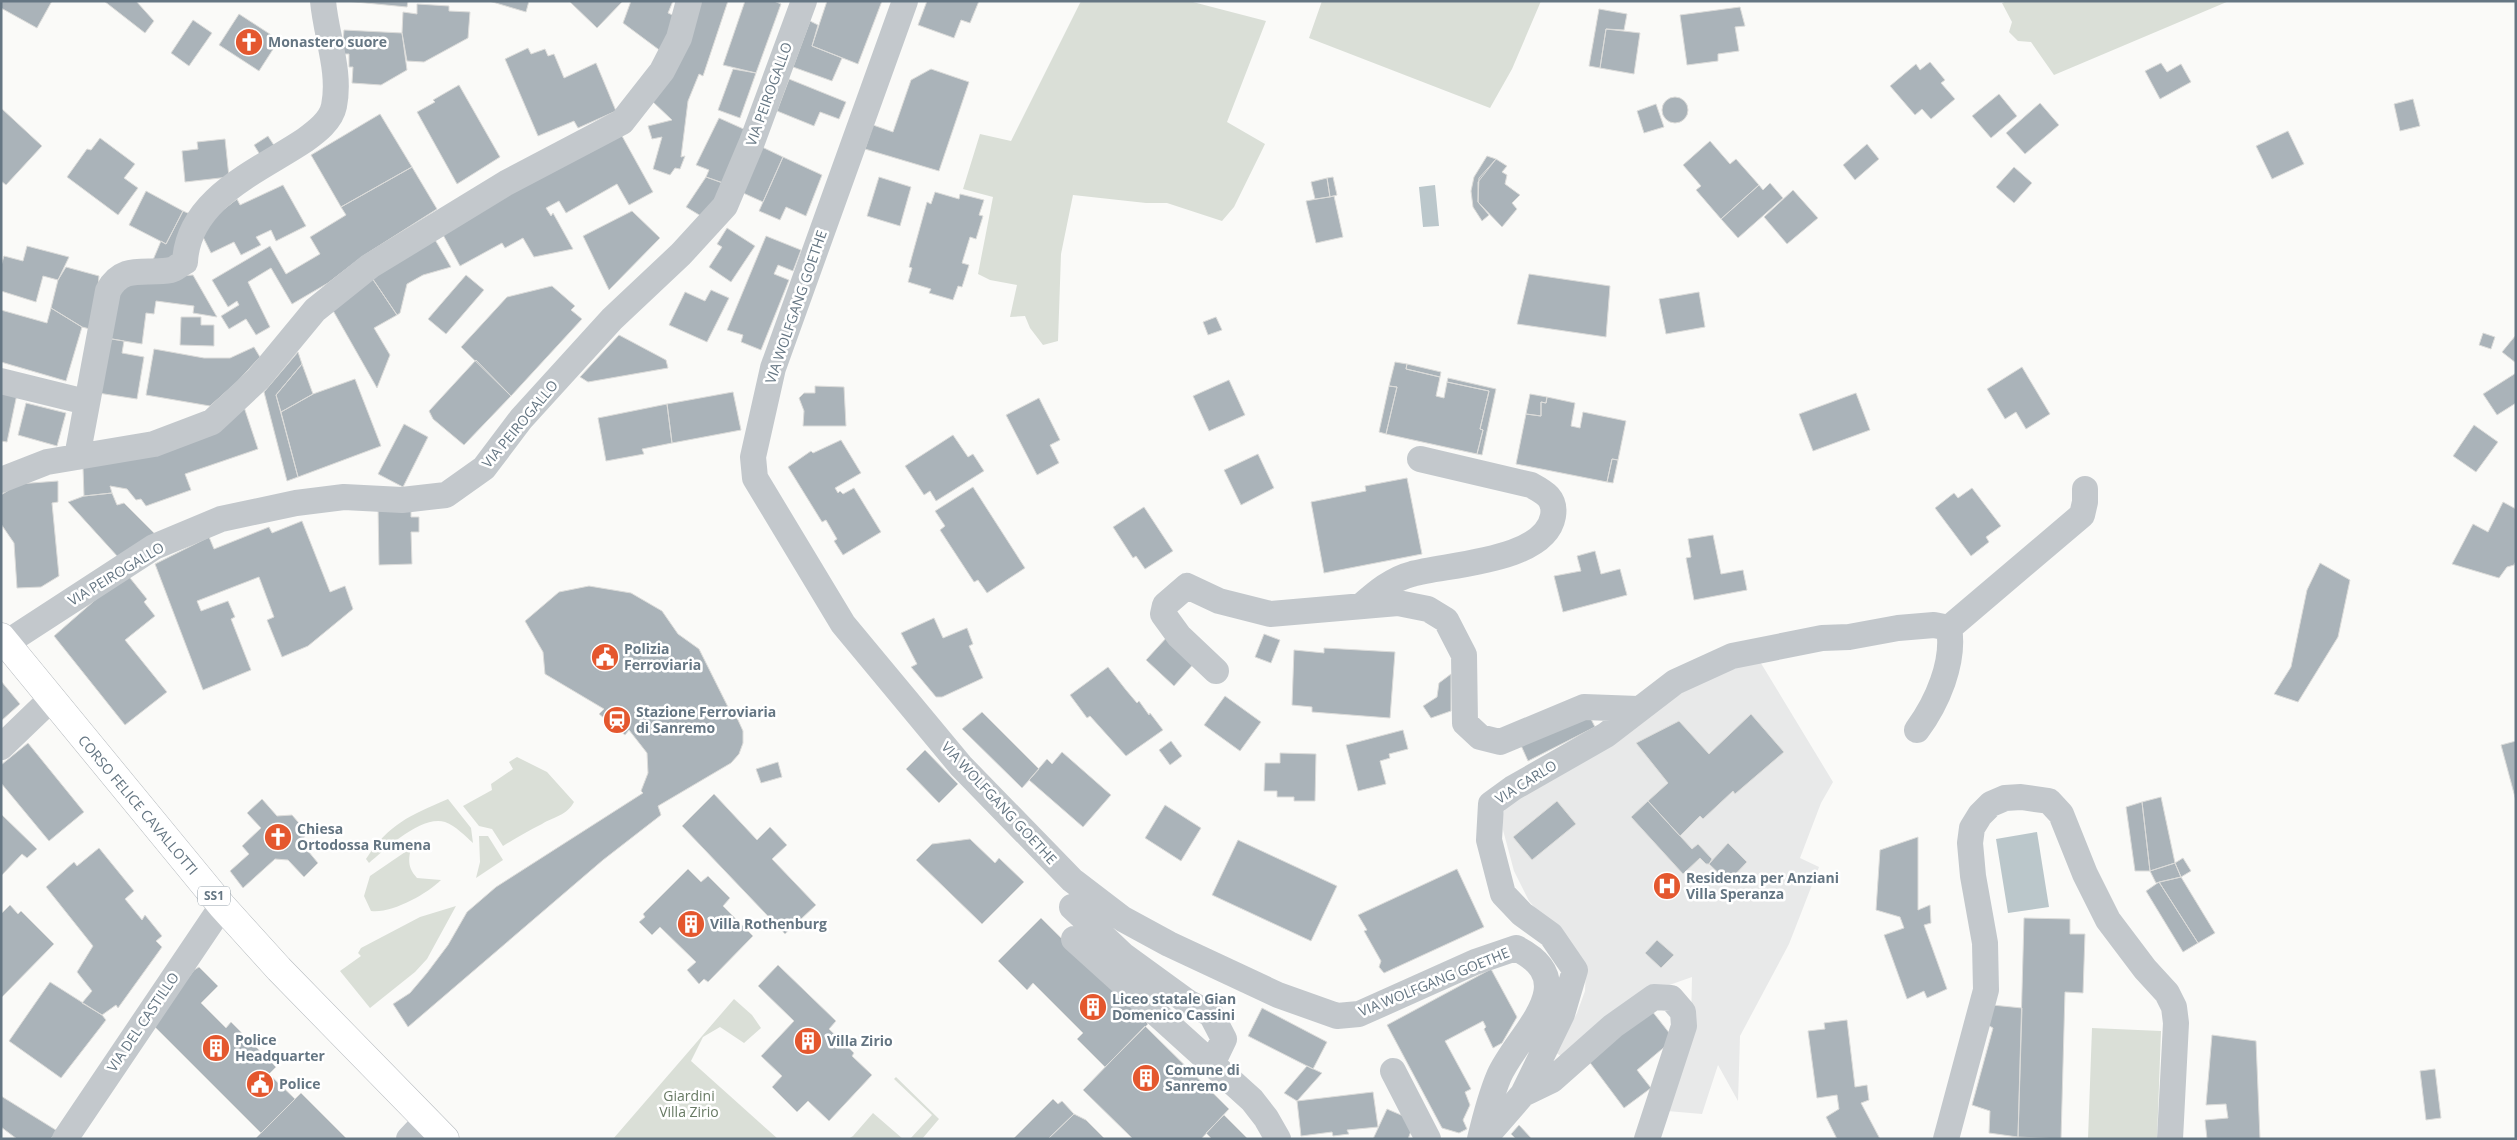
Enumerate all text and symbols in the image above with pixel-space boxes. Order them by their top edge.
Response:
church icon: Monastero suore [234,27,264,57]
place label: Monastero suore [268,32,387,51]
street label: VIA PEIROGALLO [741,39,796,148]
street label: VIA WOLFGANG GOETHE [760,228,831,386]
street label: VIA PEIROGALLO [477,376,562,472]
street label: VIA PEIROGALLO [64,537,167,610]
place label: Polizia Ferroviaria [624,639,701,674]
public building icon: Polizia Ferroviaria [590,642,620,672]
place label: Stazione Ferroviaria di Sanremo [636,702,776,737]
station icon: Stazione Ferroviaria di Sanremo [602,705,632,735]
street label: CORSO FELICE CAVALLOTTI [74,731,202,878]
street label: VIA WOLFGANG GOETHE [937,737,1061,868]
street label: VIA CARLO [1491,755,1560,808]
place label: Chiesa Ortodossa Rumena [297,819,431,854]
church icon: Chiesa Ortodossa Rumena [263,822,293,852]
place label: Residenza per Anziani Villa Speranza [1686,868,1839,903]
hospital icon: Residenza per Anziani Villa Speranza [1652,871,1682,901]
road number: SS1 [198,886,230,906]
building icon: Villa Rothenburg [676,909,706,939]
place label: Villa Rothenburg [710,914,827,933]
street label: VIA WOLFGANG GOETHE [1356,943,1512,1021]
street label: VIA DEL CASTILLO [102,968,183,1075]
place label: Liceo statale Gian Domenico Cassini [1112,989,1236,1024]
building icon: Liceo statale Gian Domenico Cassini [1078,992,1108,1022]
building icon: Villa Zirio [793,1026,823,1056]
place label: Police Headquarter [235,1030,326,1065]
place label: Villa Zirio [827,1031,893,1050]
building icon: Police Headquarter [201,1033,231,1063]
place label: Comune di Sanremo [1165,1060,1240,1095]
building icon: Comune di Sanremo [1131,1063,1161,1093]
public building icon: Police [245,1069,275,1099]
place label: Police [279,1074,320,1093]
park label: Giardini Villa Zirio [659,1086,719,1121]

